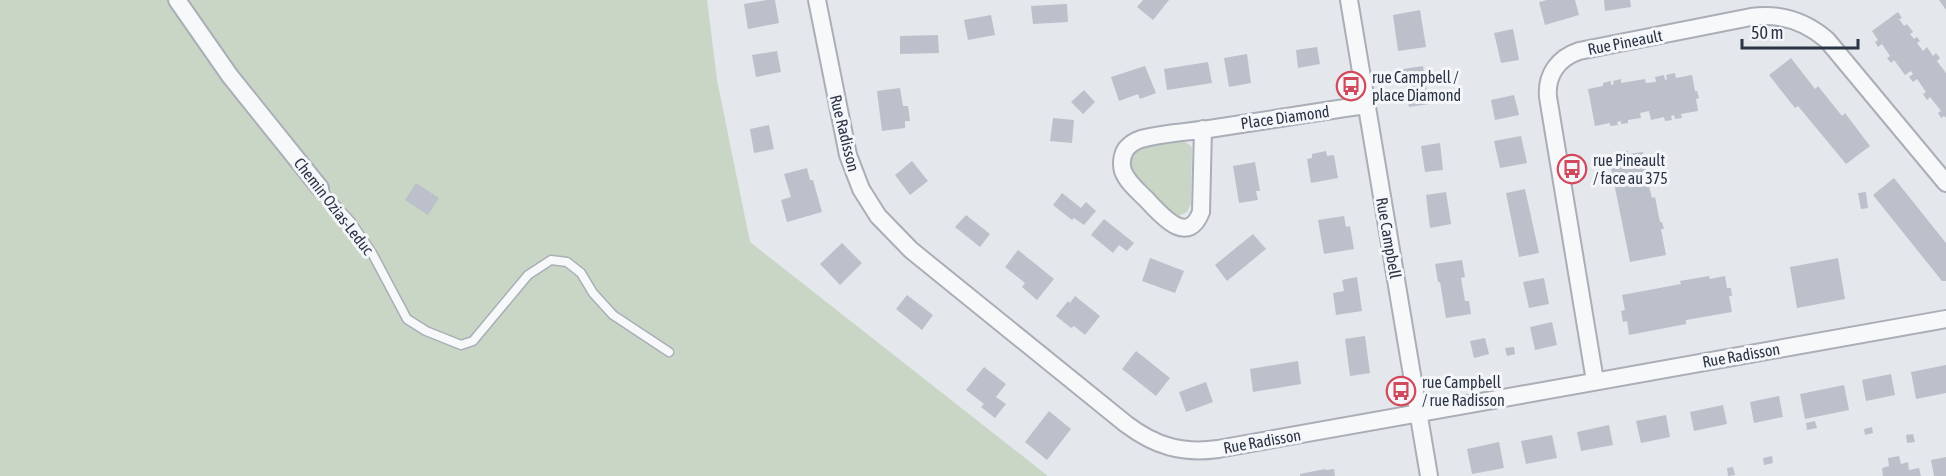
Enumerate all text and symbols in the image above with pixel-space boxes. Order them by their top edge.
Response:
scale bar [1742,12,1858,50]
text: 50 m [1751,22,1783,43]
street label: Rue Pineault [1586,26,1664,58]
place label: rue Campbell / place Diamond [1372,68,1461,105]
bus stop icon: rue Campbell / place Diamond [1335,70,1367,102]
street label: Rue Radisson [827,93,863,173]
street label: Place Diamond [1239,102,1331,132]
place label: rue Pineault / face au 375 [1593,151,1668,187]
bus stop icon: rue Pineault / face au 375 [1556,153,1588,185]
street label: Chemin Ozias-Leduc [291,154,377,258]
street label: Rue Campbell [1372,196,1405,281]
street label: Rue Radisson [1701,339,1781,371]
place label: rue Campbell / rue Radisson [1422,373,1505,409]
bus stop icon: rue Campbell / rue Radisson [1385,375,1417,407]
street label: Rue Radisson [1222,425,1302,457]

